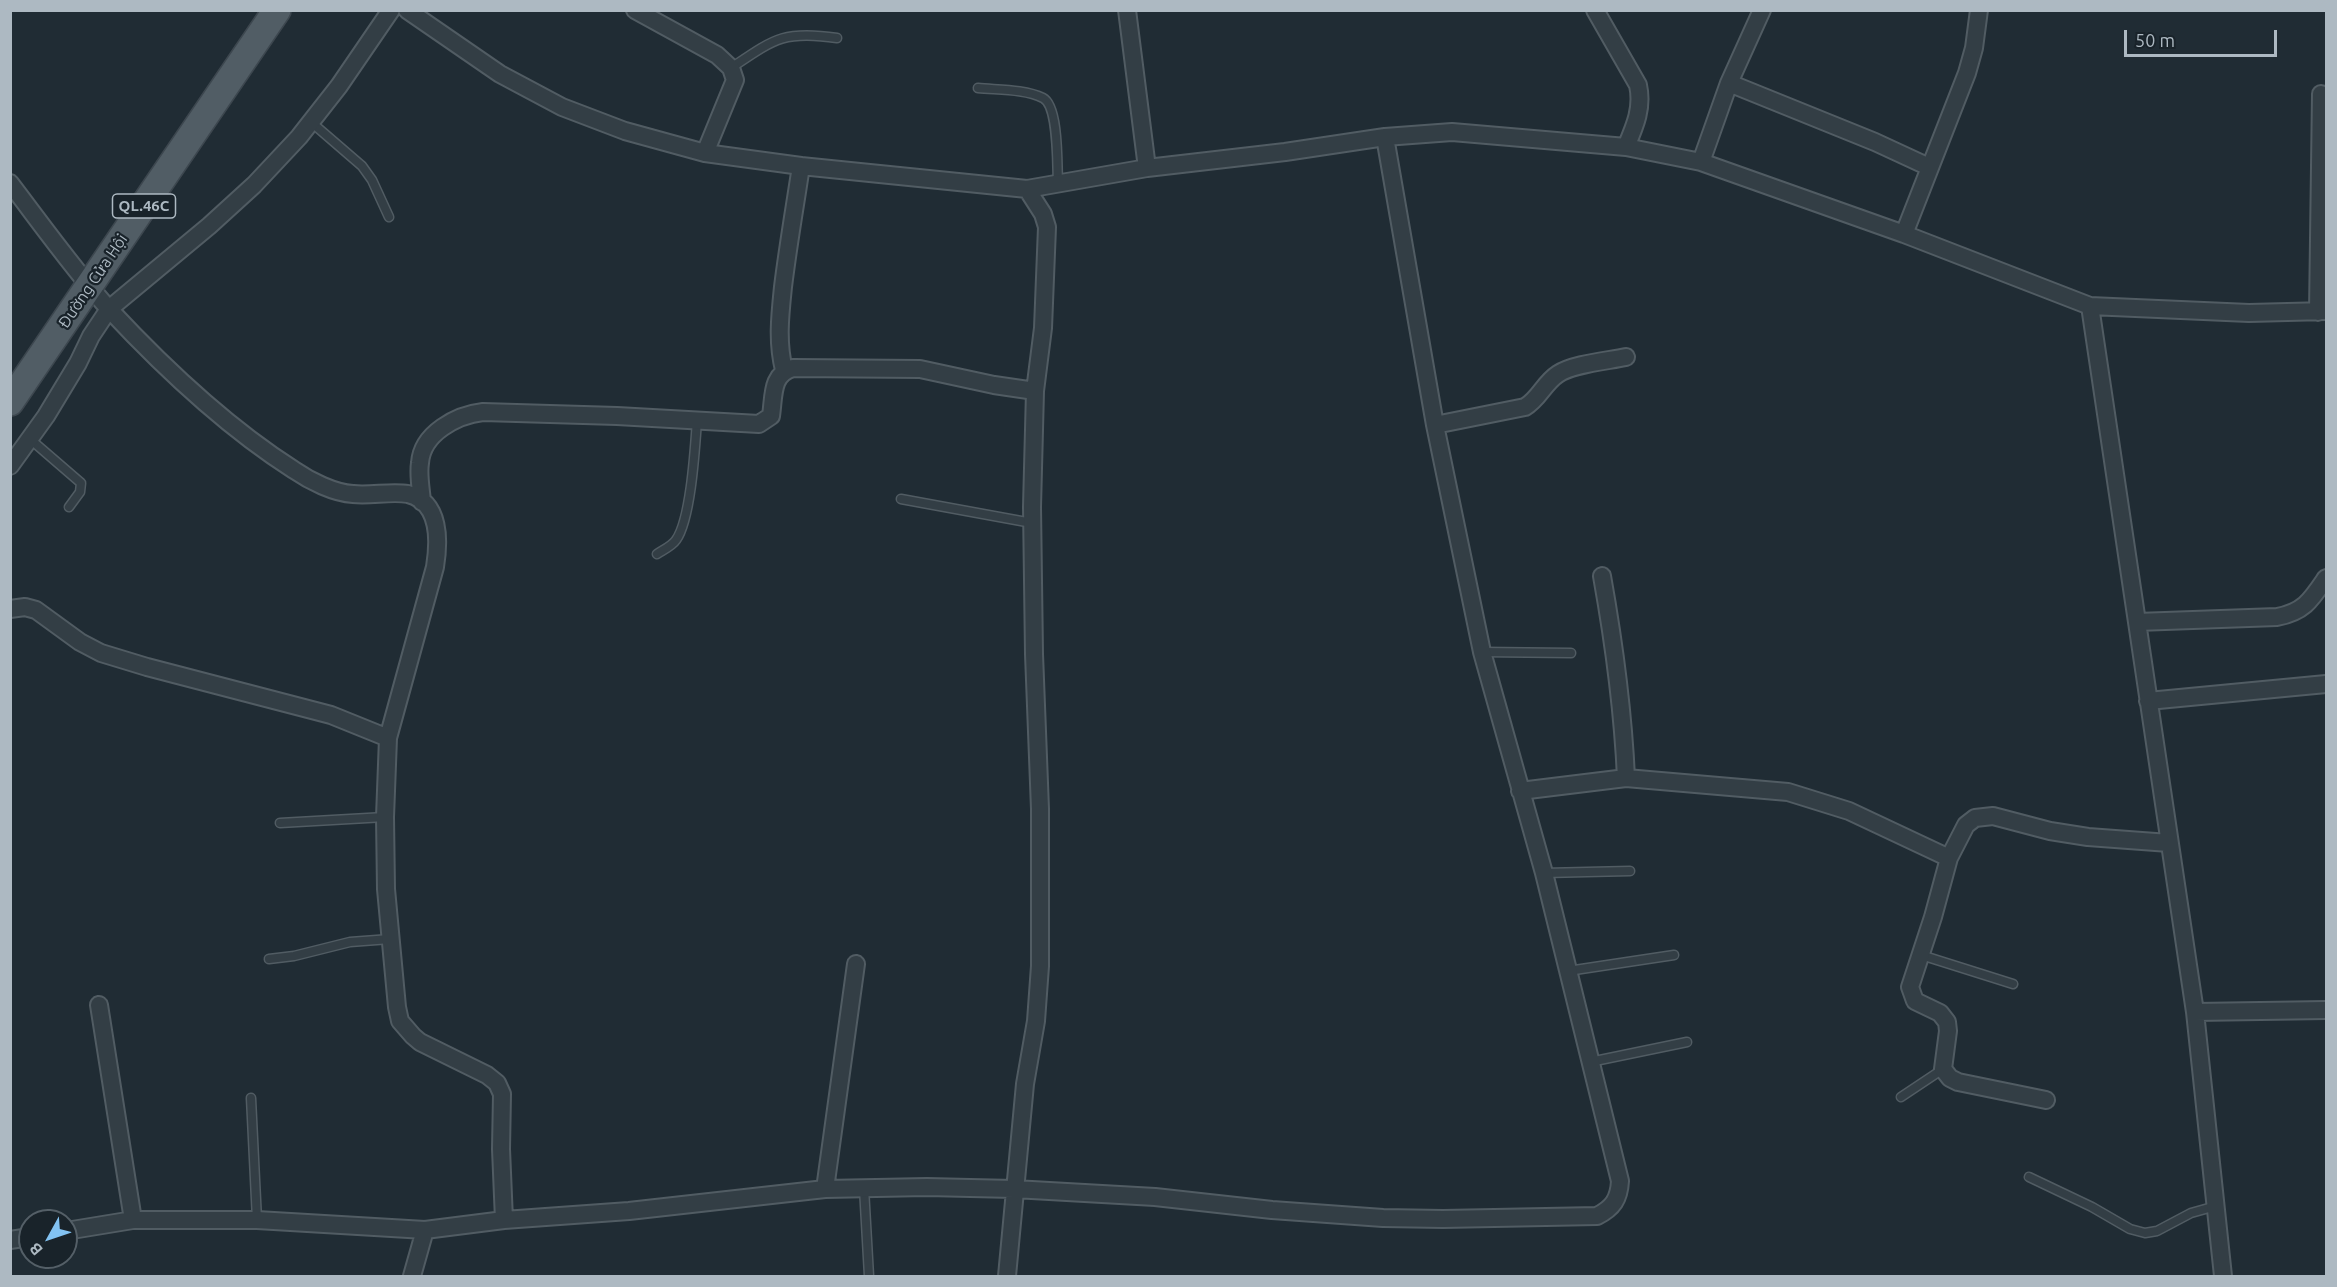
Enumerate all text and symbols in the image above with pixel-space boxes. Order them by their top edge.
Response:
scale bar [2127,18,2280,56]
text: 50 m [2135,30,2175,50]
road number: QL.46C [112,194,176,218]
street label: Đường Cửa Hội [55,230,131,332]
north arrow [18,1209,78,1269]
text: B [25,1239,46,1259]

